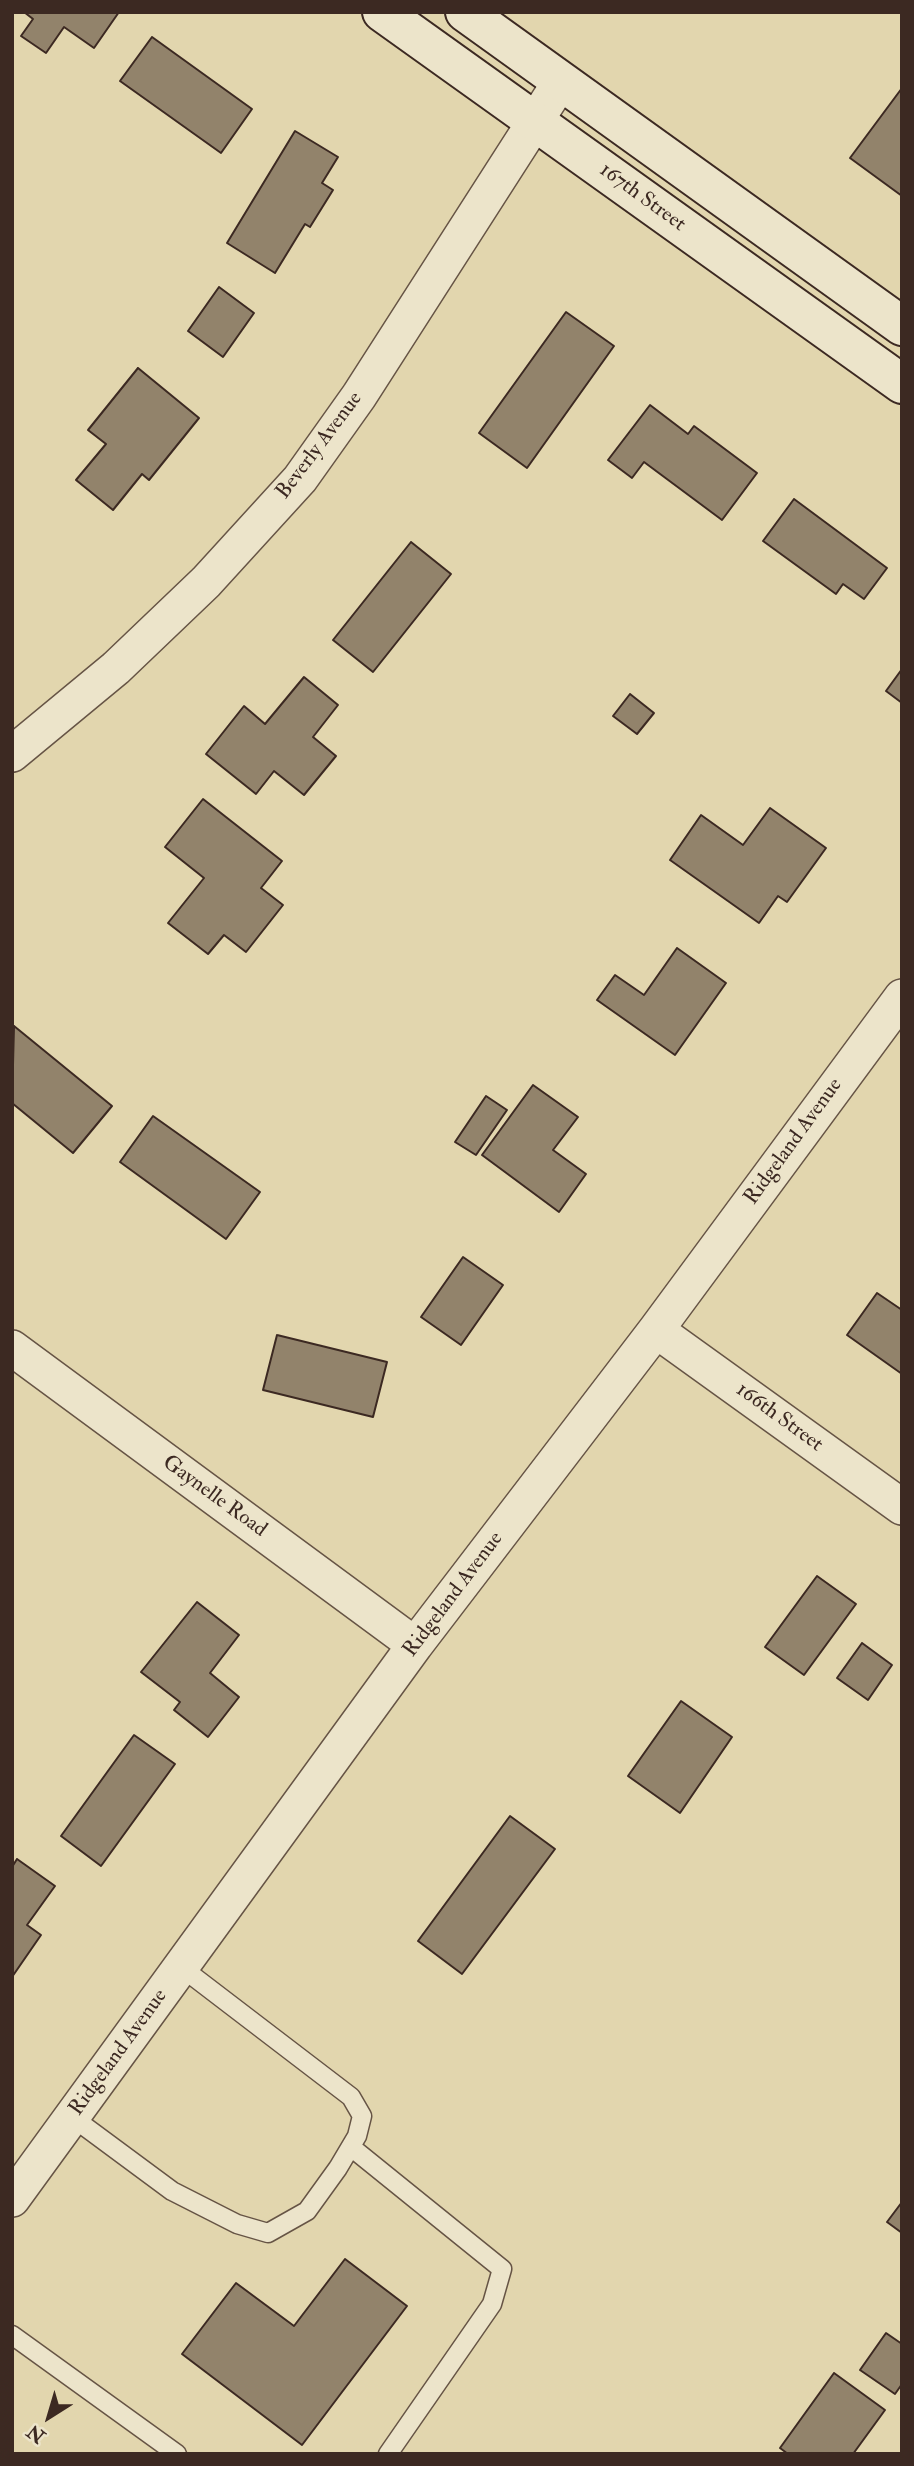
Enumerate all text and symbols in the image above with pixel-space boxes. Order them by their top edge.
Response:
street label: 167th Street [594,158,690,238]
street label: Beverly Avenue [272,387,368,505]
street label: Ridgeland Avenue [740,1074,848,1210]
street label: 166th Street [731,1378,827,1458]
street label: Gaynelle Road [157,1451,271,1543]
street label: Ridgeland Avenue [399,1527,509,1663]
street label: Ridgeland Avenue [65,1985,173,2121]
north arrow [14,2382,84,2452]
text: N [22,2419,50,2448]

